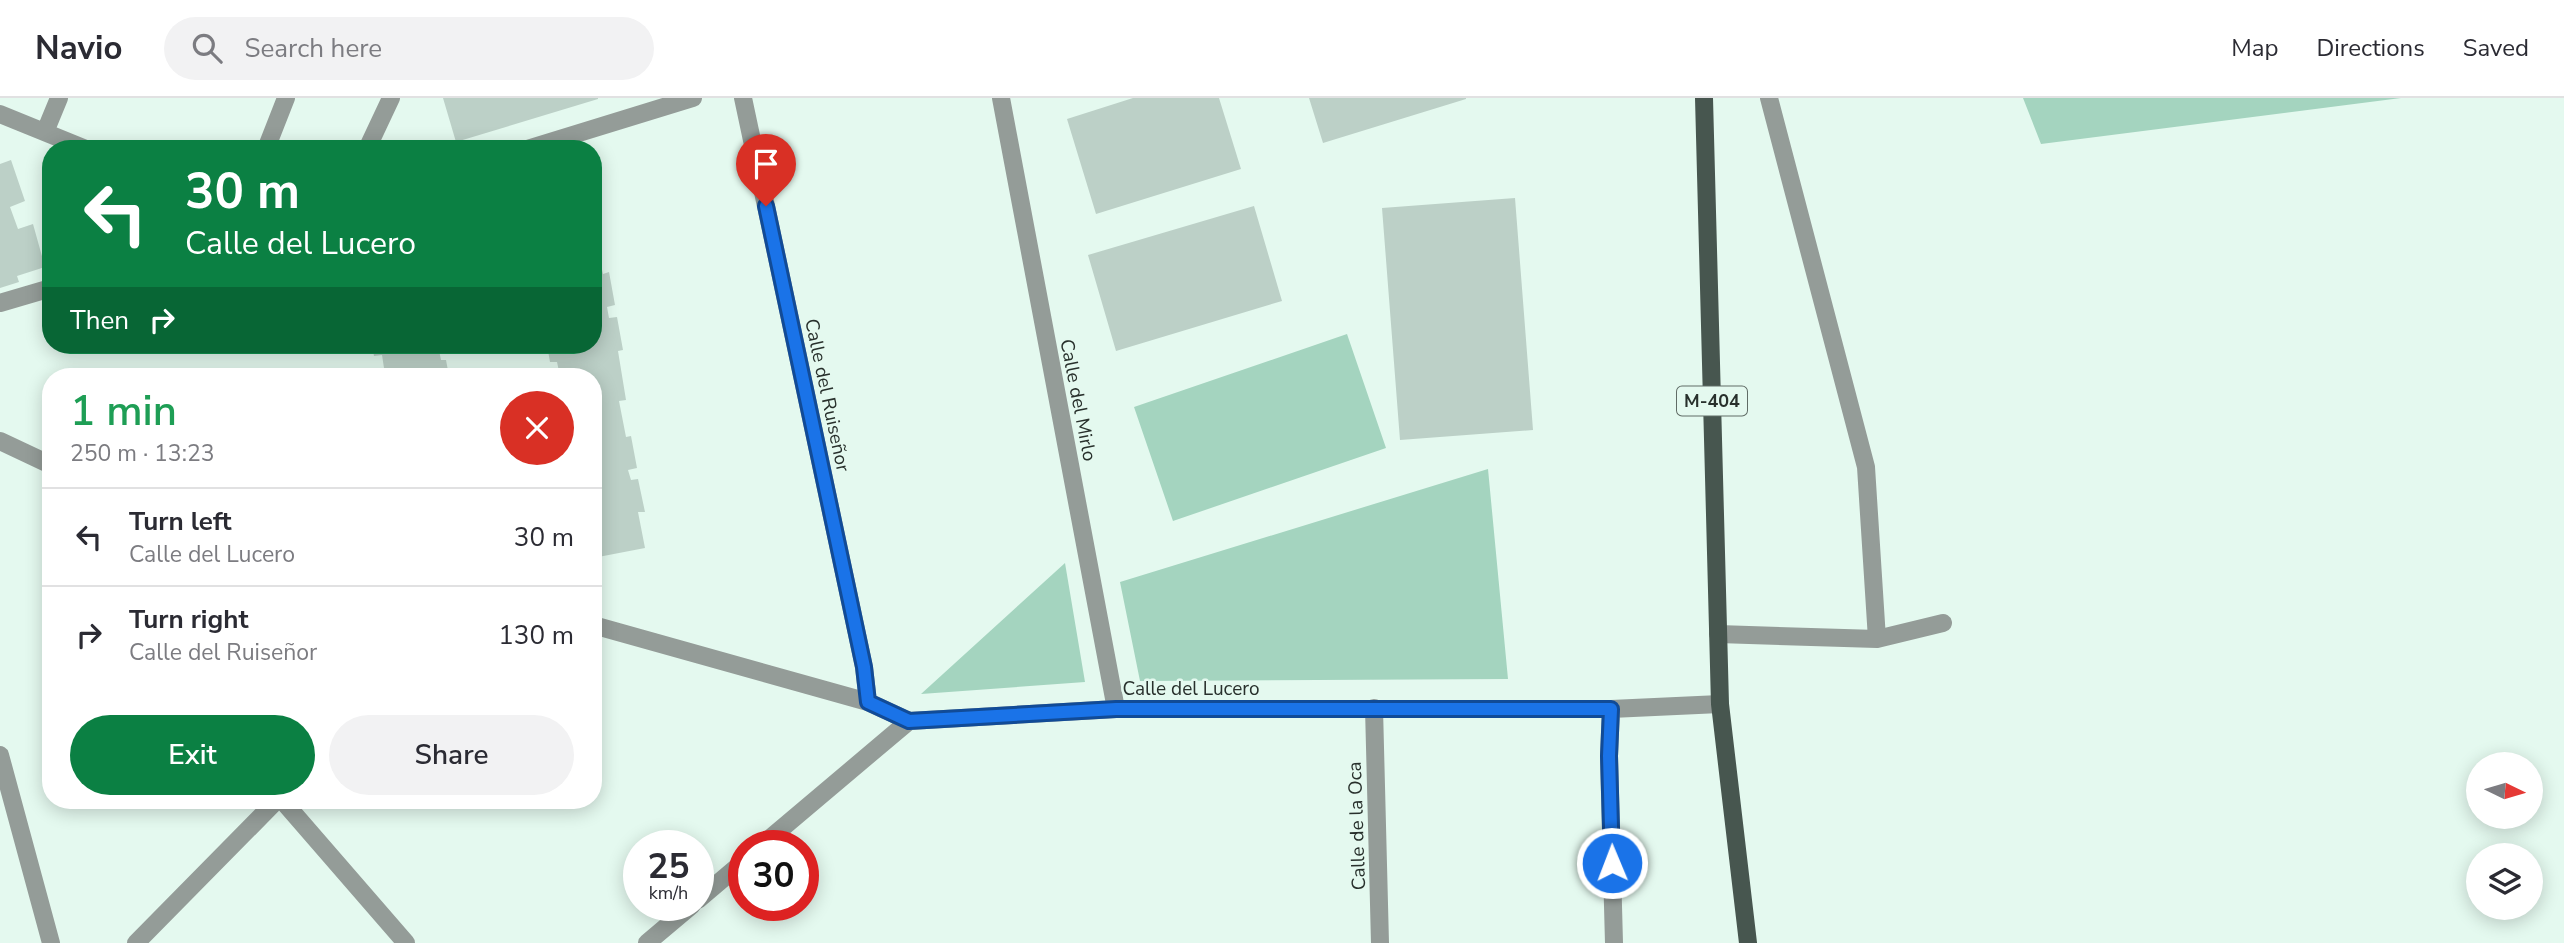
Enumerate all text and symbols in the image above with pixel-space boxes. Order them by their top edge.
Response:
search box [164,17,654,80]
text: Navio [35,26,122,71]
icon: search [188,29,226,67]
text: Search here [244,31,382,66]
text: Map [2231,32,2278,64]
text: Directions [2316,32,2425,64]
text: Saved [2463,32,2529,64]
pin [736,134,796,206]
icon: arrive [747,145,785,183]
text: 30 m [185,158,300,225]
icon: left [70,168,161,259]
text: Calle del Lucero [185,222,416,265]
icon: right [143,301,181,339]
text: Then [70,303,129,338]
street label: Calle del Ruiseñor [798,316,856,474]
street label: Calle del Mirlo [1053,337,1103,464]
text: 1 min [70,383,177,440]
road number: M-404 [1677,386,1747,416]
button: close [500,391,574,465]
text: 250 m · 13:23 [70,438,215,469]
text: Turn left [129,504,232,539]
icon: left [70,518,108,556]
text: 30 m [514,520,574,555]
text: Calle del Lucero [129,539,295,570]
text: Turn right [129,602,248,637]
icon: right [70,616,108,654]
text: 130 m [498,618,574,653]
text: Calle del Ruiseñor [129,637,317,668]
street label: Calle del Lucero [1122,676,1260,702]
button: Exit [70,715,315,795]
button: Share [329,715,574,795]
north arrow [2466,752,2543,830]
map controls [2466,752,2543,920]
street label: Calle de la Oca [1342,761,1372,891]
position arrow [1575,826,1649,900]
speed limit sign: 30 [728,830,819,921]
text: 25 [647,843,690,890]
button: layers [2466,843,2543,920]
text: km/h [649,881,688,905]

